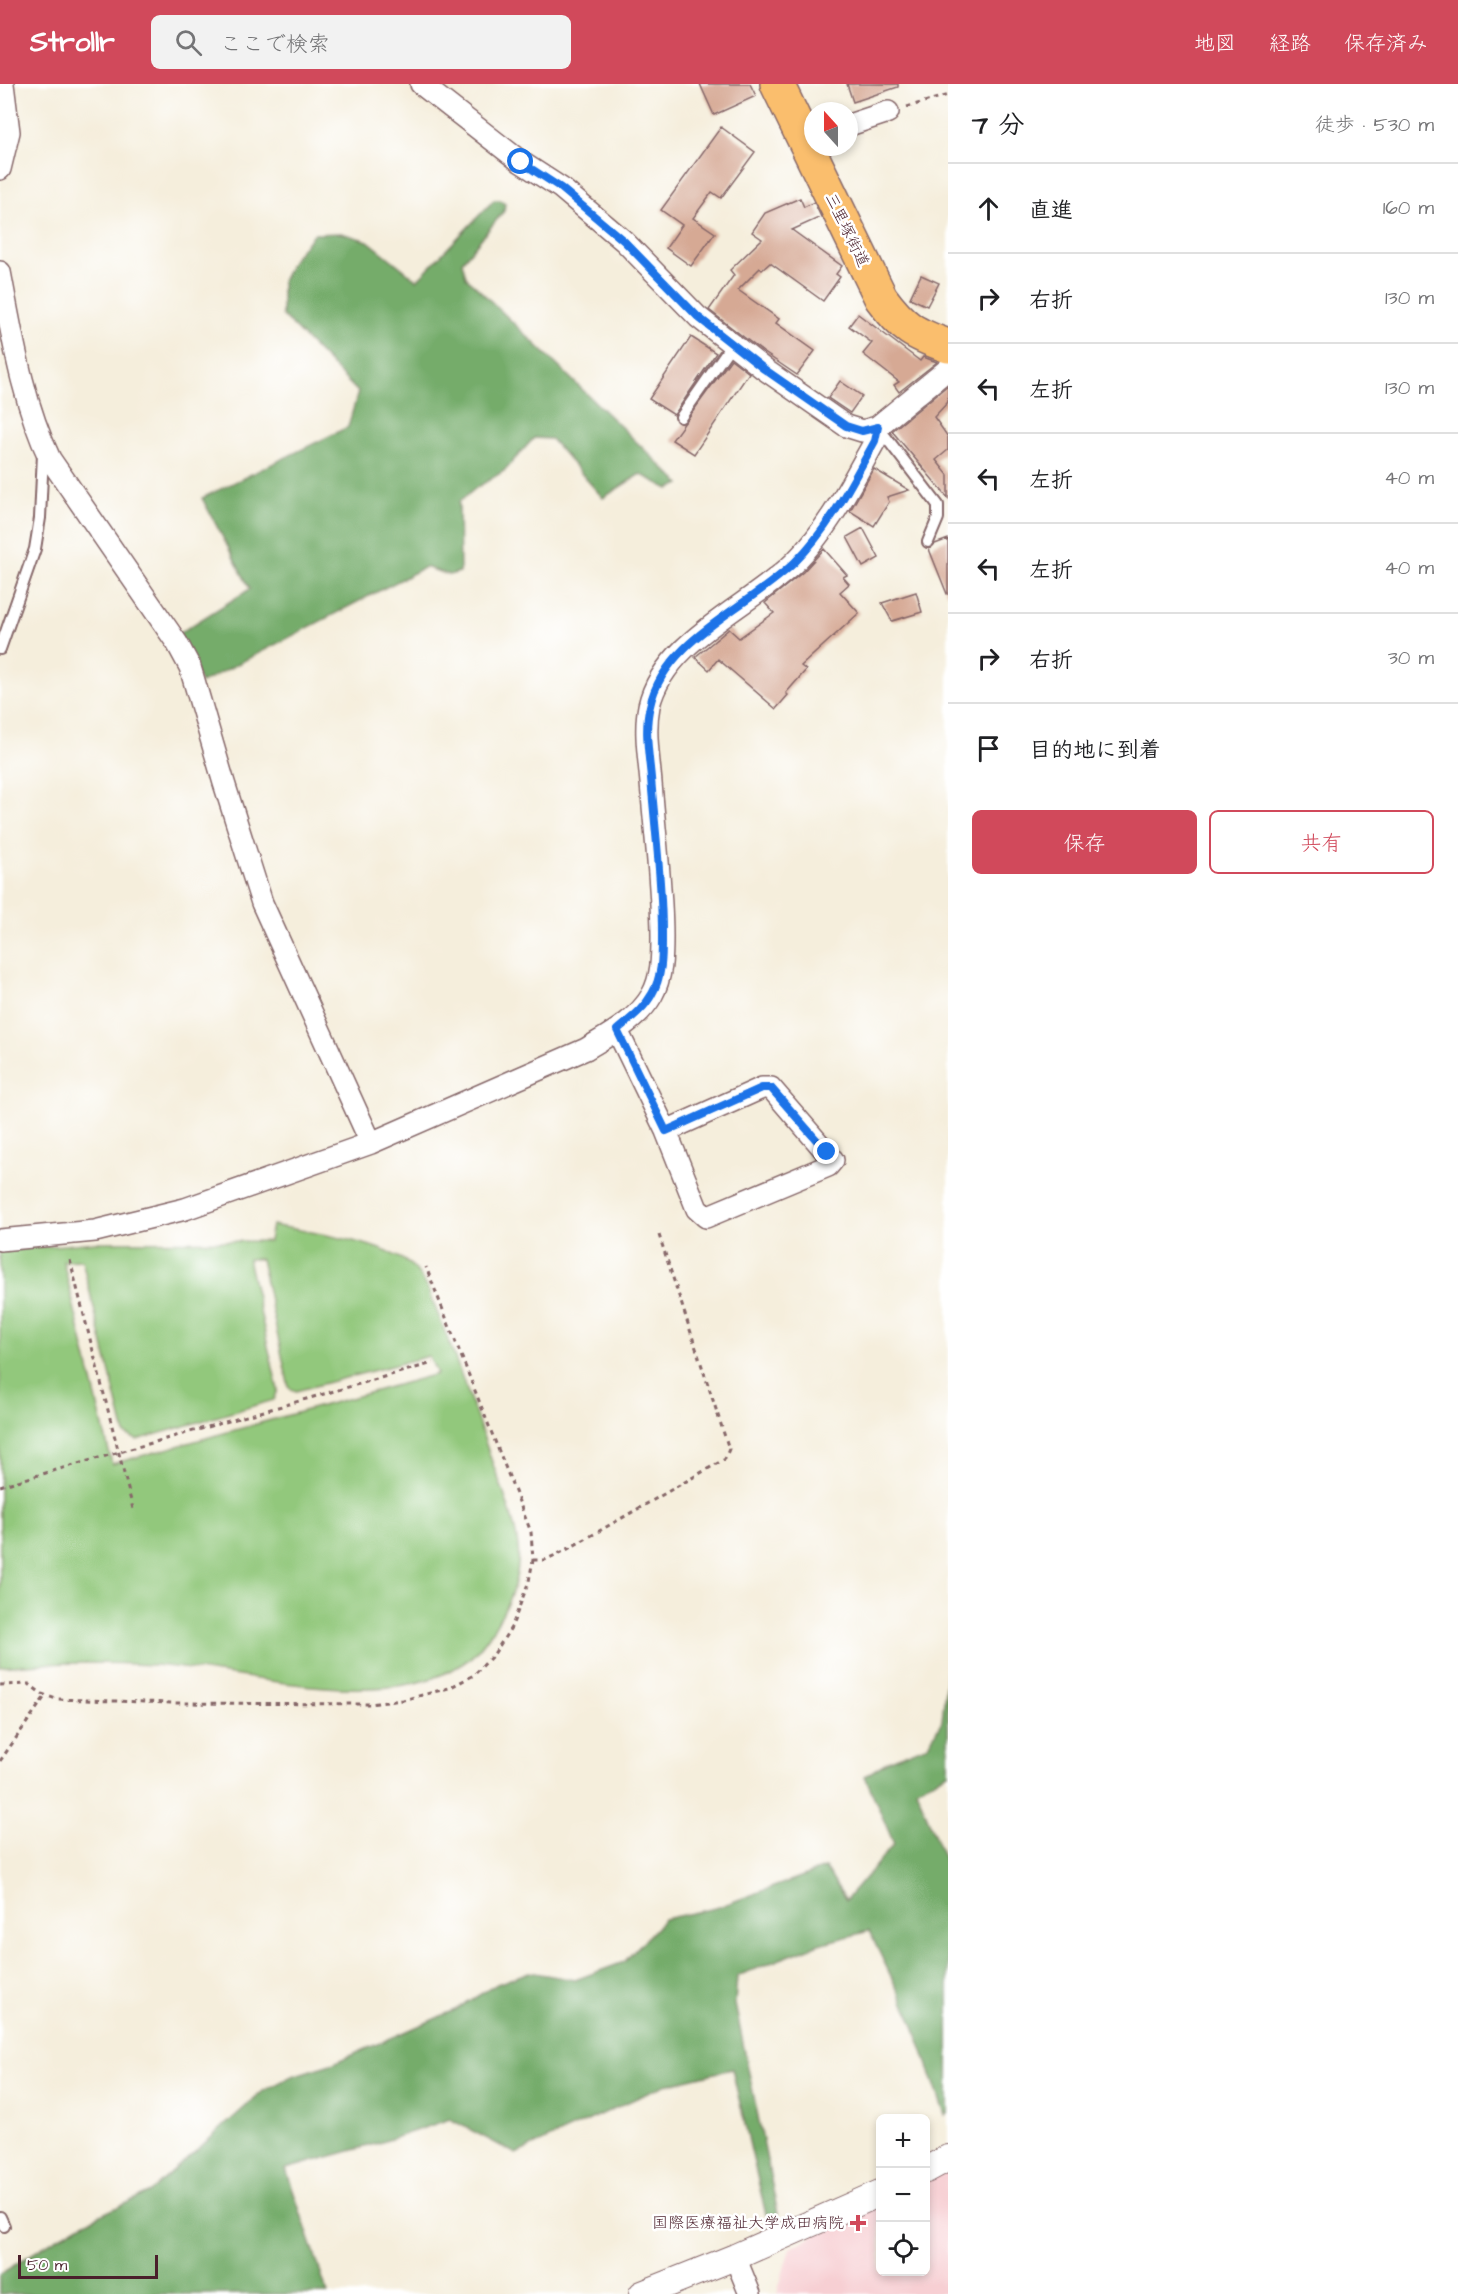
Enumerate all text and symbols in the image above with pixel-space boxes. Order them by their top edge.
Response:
search box [151,15,571,69]
text: Strollr [30,23,115,62]
icon: search [172,26,205,59]
text: ここで検索 [220,29,330,60]
text: 地図 [1194,29,1236,58]
text: 経路 [1269,29,1311,58]
text: 保存済み [1344,29,1428,58]
north arrow [804,102,858,156]
text: 7 分 [972,107,1024,143]
text: 徒歩 · 530 m [1315,111,1434,139]
route start [507,148,533,174]
street label: 三里塚街道 [820,189,874,271]
icon: ahead [972,192,1005,225]
text: 160 m [1383,194,1434,222]
text: 直進 [1029,195,1073,226]
icon: right [972,282,1005,315]
text: 130 m [1385,284,1434,312]
text: 右折 [1029,285,1073,316]
icon: left [972,372,1005,405]
text: 130 m [1385,374,1434,402]
text: 左折 [1029,375,1073,406]
icon: left [972,462,1005,495]
text: 40 m [1384,464,1434,492]
text: 左折 [1029,465,1073,496]
icon: left [972,552,1005,585]
text: 40 m [1384,554,1434,582]
text: 左折 [1029,555,1073,586]
icon: right [972,642,1005,675]
text: 30 m [1388,644,1434,672]
text: 右折 [1029,645,1073,676]
icon: arrive [972,732,1005,765]
text: 目的地に到着 [1029,735,1161,766]
button: 保存 [972,810,1197,874]
button: 共有 [1209,810,1434,874]
route end [813,1138,839,1164]
map controls [876,2114,930,2276]
button: + [876,2114,930,2168]
button: − [876,2168,930,2222]
place label: 国際医療福祉大学成田病院 [652,2212,844,2234]
marker: 国際医療福祉大学成田病院 [849,2214,867,2232]
button: locate [876,2222,930,2276]
scale bar [18,2252,158,2280]
text: 50 m [27,2254,67,2276]

